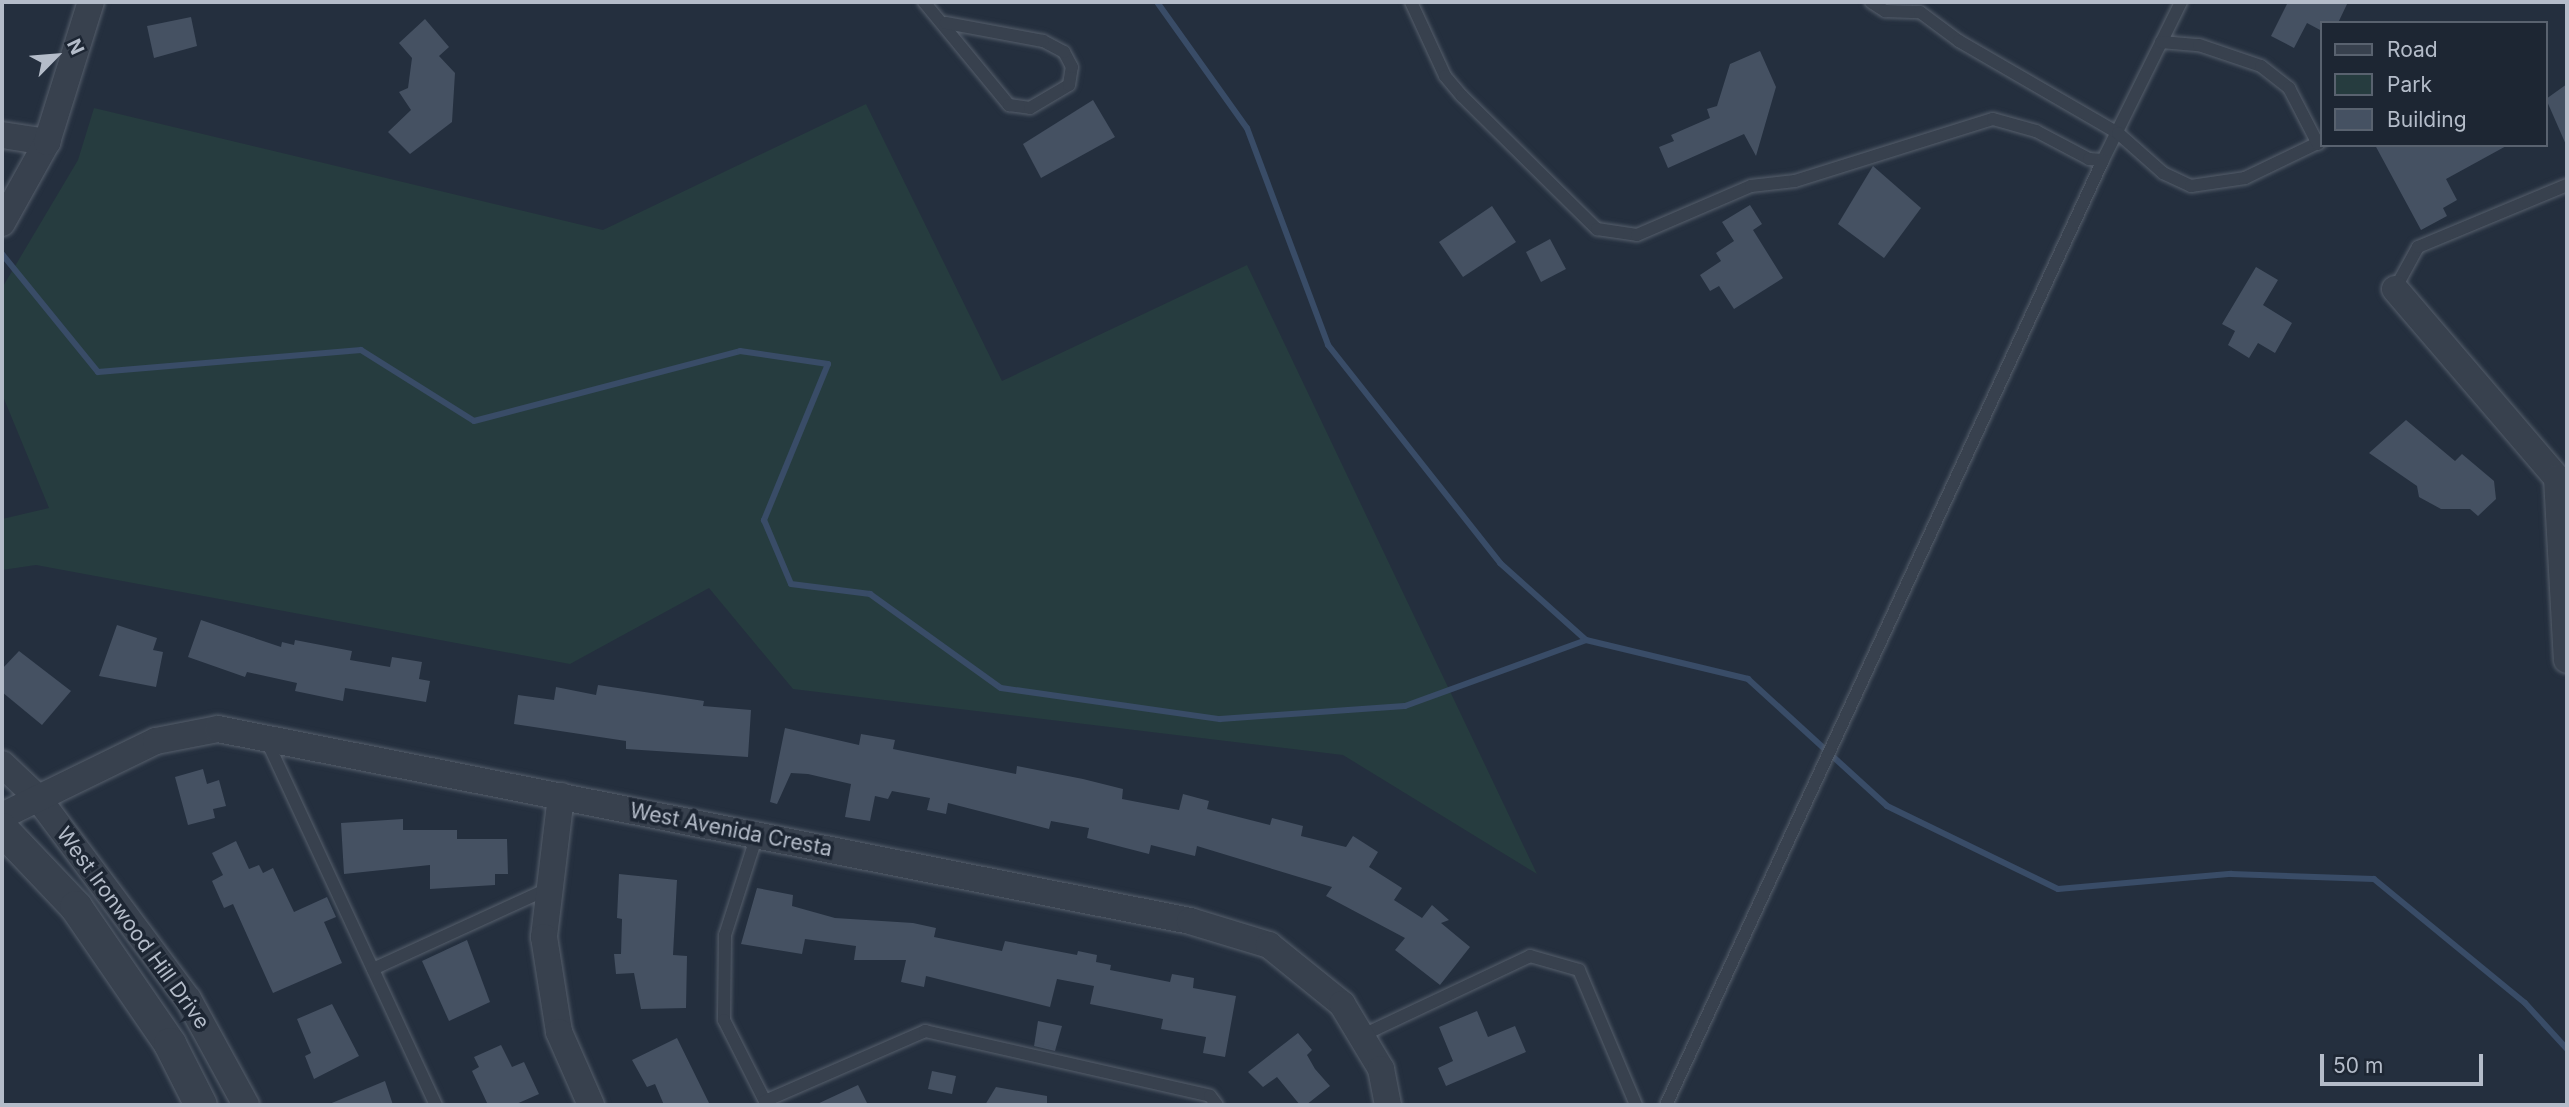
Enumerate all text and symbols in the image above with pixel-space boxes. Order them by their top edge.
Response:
north arrow [21,21,91,91]
legend [2320,21,2548,147]
text: N [62,35,89,58]
text: Road [2387,37,2438,62]
text: Park [2387,72,2432,97]
text: Building [2387,107,2467,132]
street label: West Avenida Cresta [628,798,834,862]
street label: West Ironwood Hill Drive [51,822,215,1034]
scale bar [2324,1040,2487,1084]
text: 50 m [2333,1053,2383,1078]

